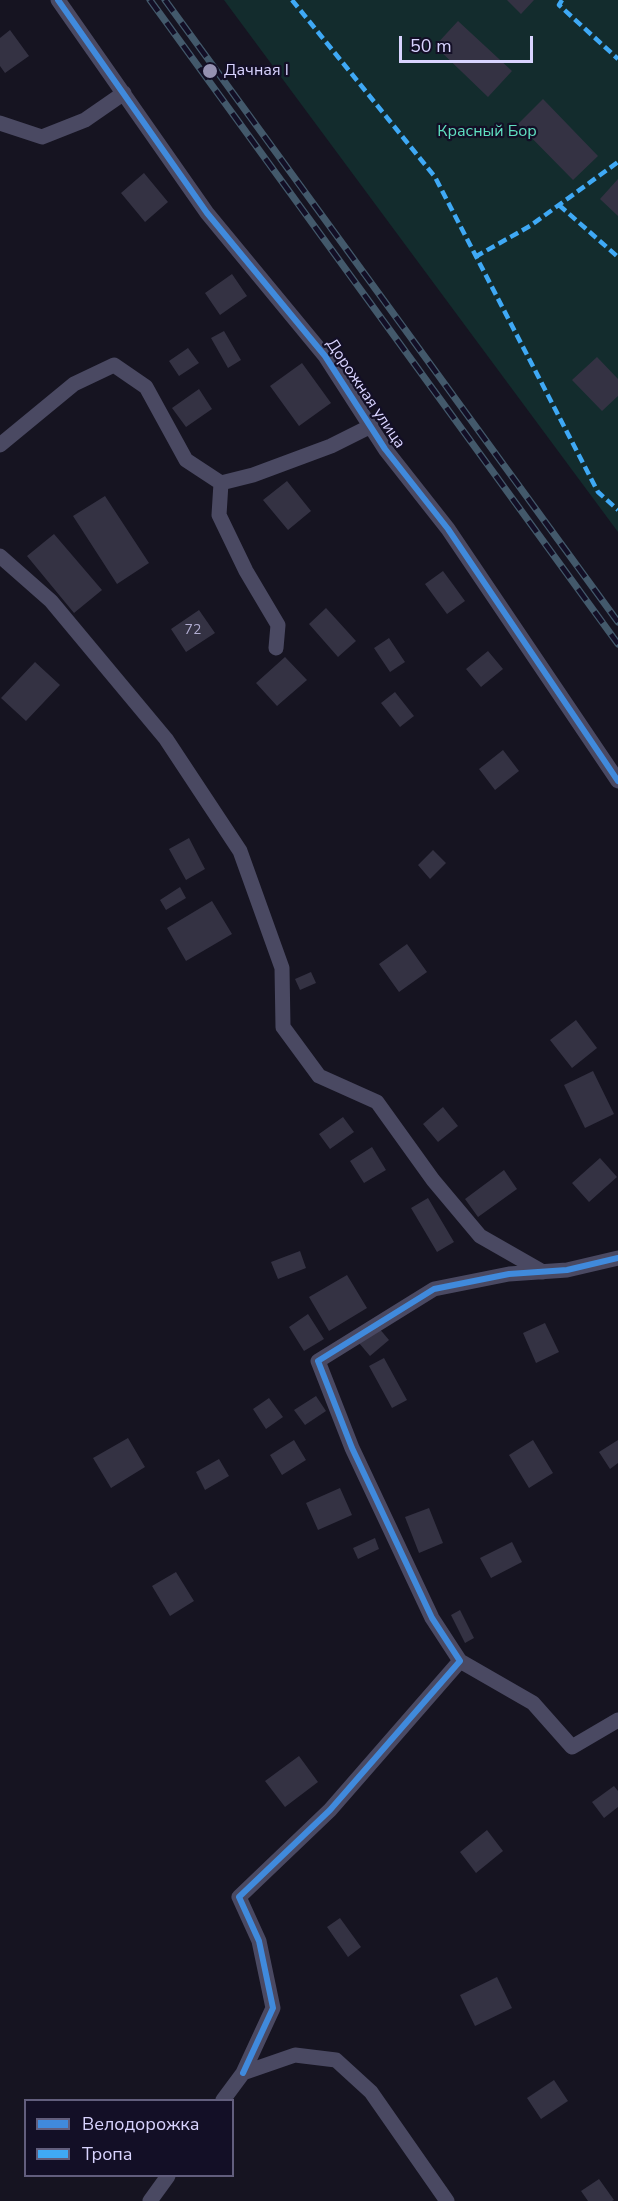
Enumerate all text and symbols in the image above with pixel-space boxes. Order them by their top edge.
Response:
scale bar [402,24,536,62]
text: 50 m [410,34,452,58]
place label: Дачная I [224,61,289,81]
marker: Дачная I [201,62,219,80]
park label: Красный Бор [437,122,537,142]
street label: Дорожная улица [321,336,409,452]
house number: 72 [185,623,201,639]
legend [24,2099,234,2177]
text: Велодорожка [82,2112,199,2136]
text: Тропа [82,2142,133,2166]

